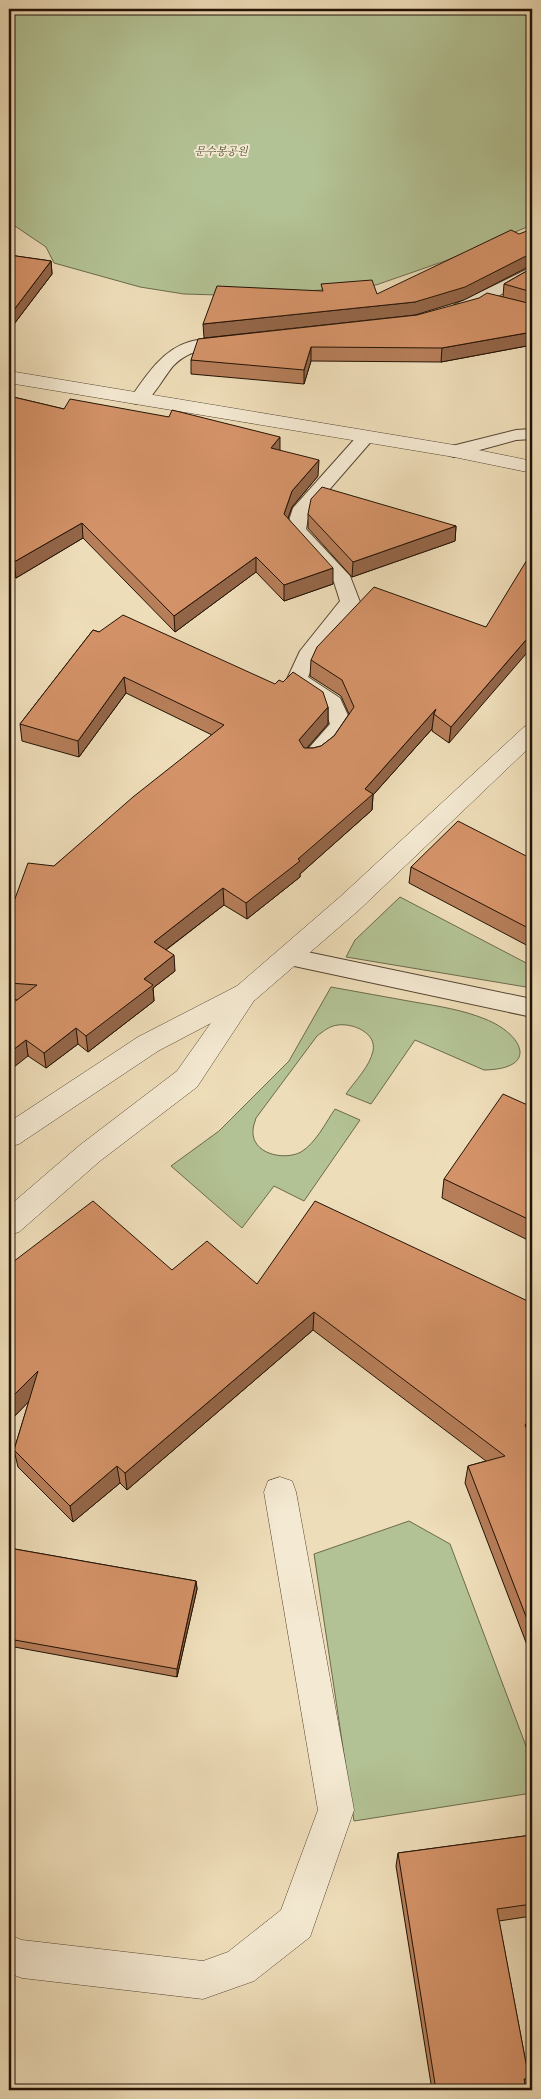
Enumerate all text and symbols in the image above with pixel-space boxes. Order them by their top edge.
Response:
park label: 문수봉공원 [194,144,249,158]

